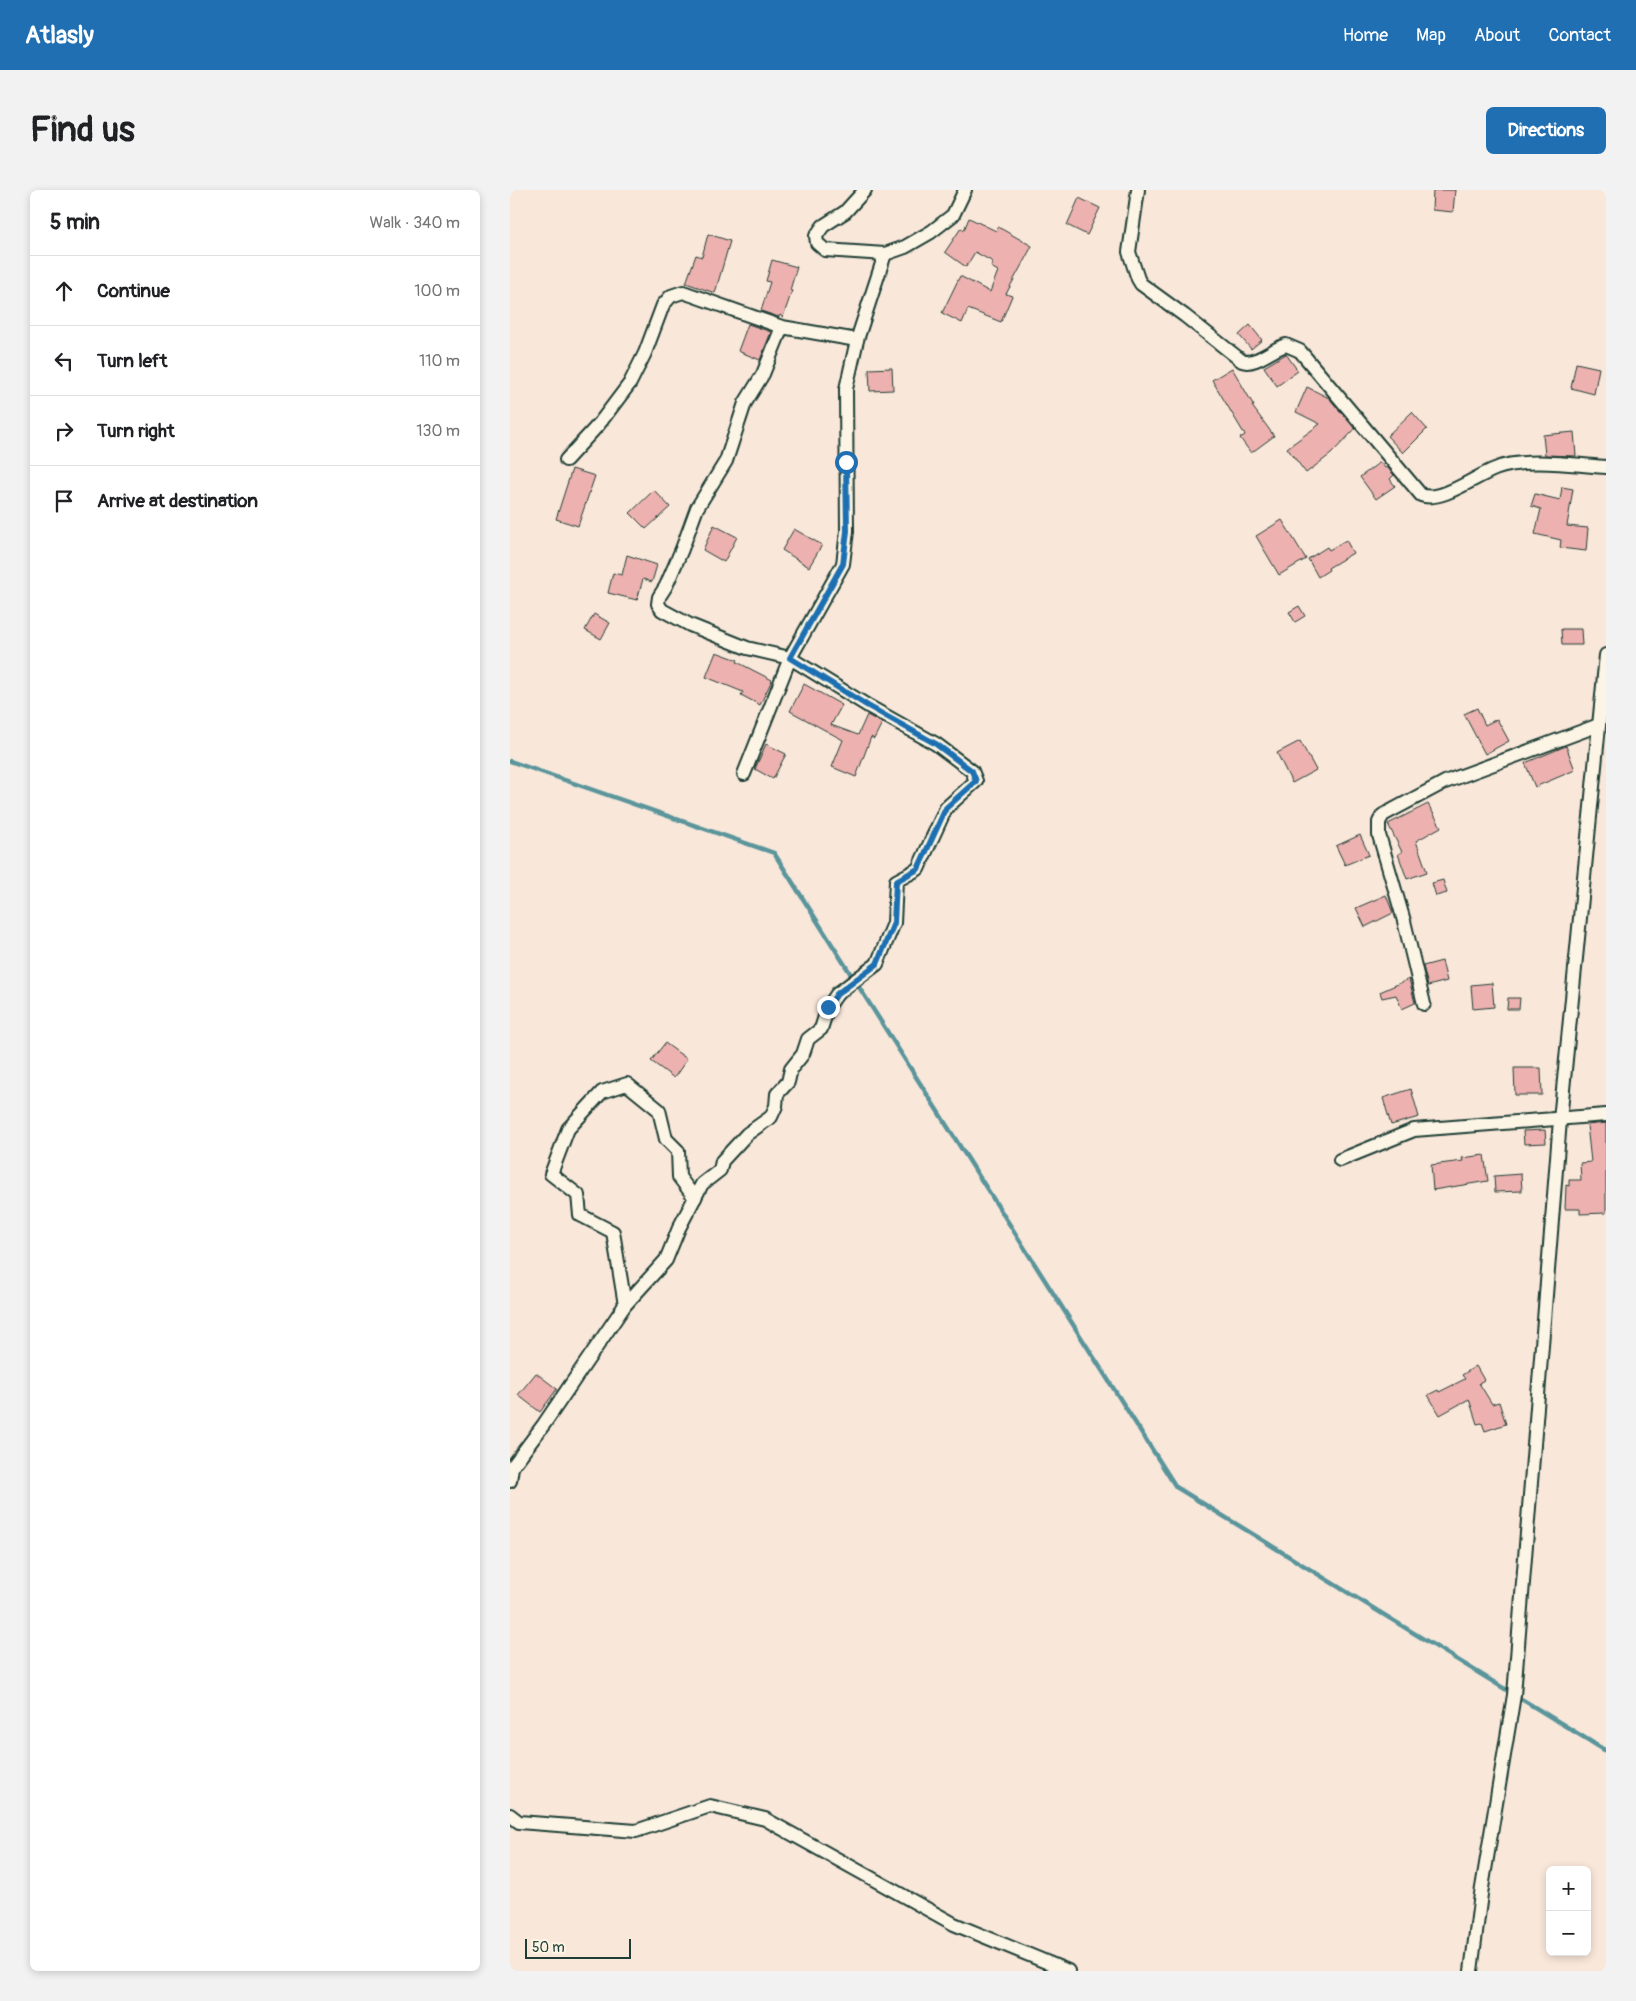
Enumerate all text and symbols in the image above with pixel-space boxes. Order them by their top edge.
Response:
text: Atlasly [25,21,94,50]
text: Home [1343,24,1388,47]
text: Map [1416,24,1446,47]
text: About [1474,24,1520,47]
text: Contact [1548,24,1611,47]
button: Directions [1486,107,1606,154]
text: Find us [30,108,135,152]
text: 5 min [50,209,100,236]
text: Walk · 340 m [369,213,460,233]
icon: ahead [50,277,78,305]
text: Continue [97,279,170,303]
text: 100 m [414,281,460,301]
icon: left [50,347,78,375]
text: Turn left [97,349,167,373]
text: 110 m [419,351,460,371]
icon: right [50,417,78,445]
text: Turn right [97,419,175,443]
text: 130 m [416,421,460,441]
route start [835,451,858,474]
icon: arrive [50,487,78,515]
text: Arrive at destination [97,489,258,513]
route end [817,996,840,1019]
map controls [1546,1866,1591,1956]
button: + [1546,1866,1591,1911]
button: − [1546,1911,1591,1956]
scale bar [525,1936,631,1959]
text: 50 m [532,1939,565,1956]

